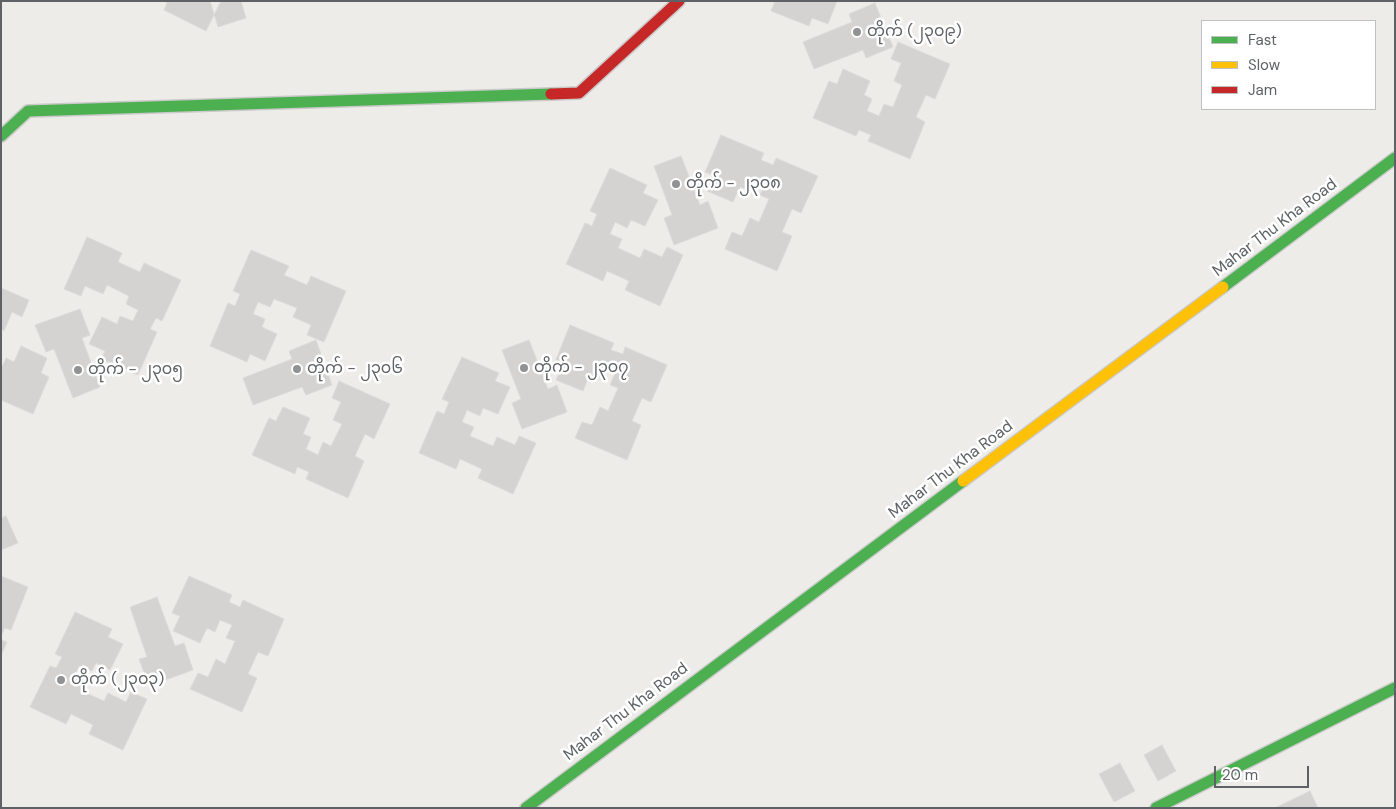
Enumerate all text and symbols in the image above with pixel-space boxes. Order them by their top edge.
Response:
legend [1201,20,1376,110]
place label: တိုက် (၂၃၀၉) [867,22,962,42]
marker: တိုက် (၂၃၀၉) [851,26,863,38]
text: Fast [1248,30,1277,50]
text: Slow [1248,55,1280,75]
text: Jam [1248,80,1277,100]
place label: တိုက် - ၂၃၀၈ [686,174,781,194]
street label: Mahar Thu Kha Road [1209,175,1341,281]
marker: တိုက် - ၂၃၀၈ [670,178,682,190]
place label: တိုက် - ၂၃၀၇ [534,358,629,378]
place label: တိုက် - ၂၃၀၆ [307,359,403,379]
place label: တိုက် - ၂၃၀၅ [88,360,183,380]
marker: တိုက် - ၂၃၀၇ [518,362,530,374]
marker: တိုက် - ၂၃၀၆ [291,363,303,375]
marker: တိုက် - ၂၃၀၅ [72,364,84,376]
street label: Mahar Thu Kha Road [885,417,1017,523]
street label: Mahar Thu Kha Road [560,659,692,765]
place label: တိုက် (၂၃၀၃) [71,670,164,690]
marker: တိုက် (၂၃၀၃) [55,674,67,686]
scale bar [1216,756,1311,788]
text: 20 m [1222,765,1258,785]

